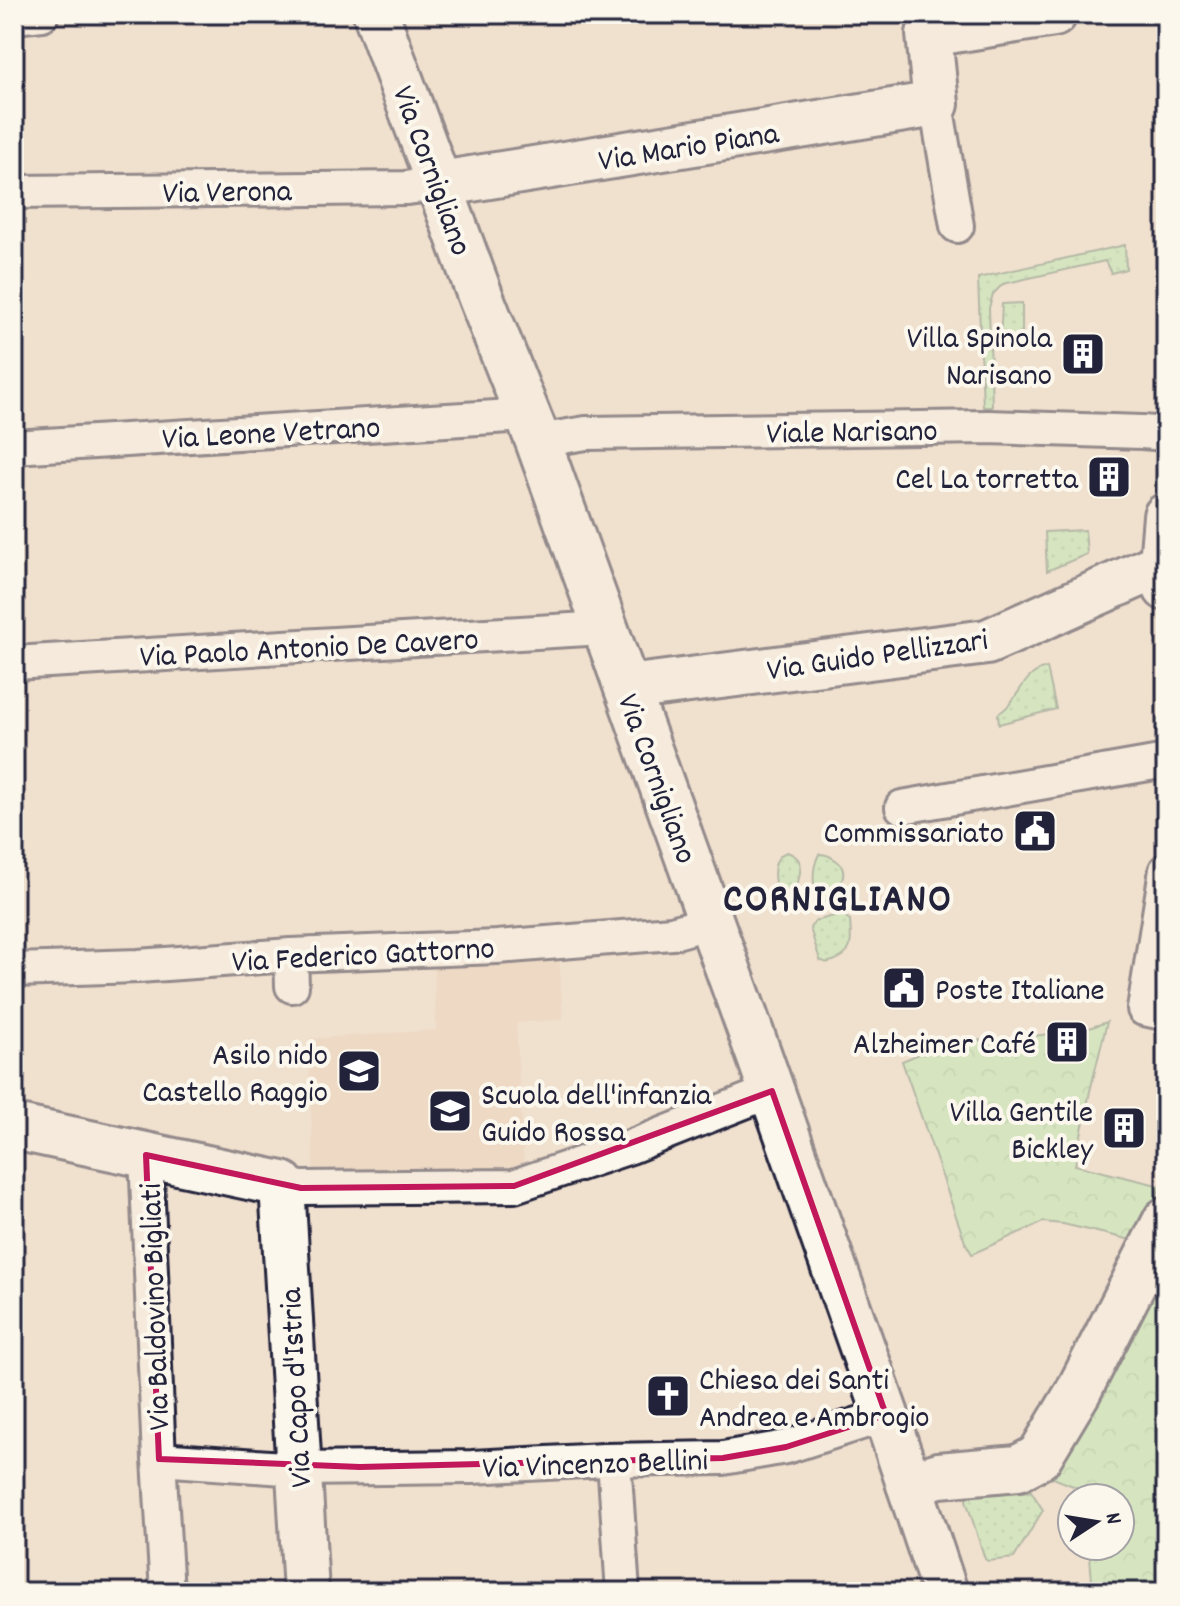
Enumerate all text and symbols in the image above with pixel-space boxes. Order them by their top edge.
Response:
street label: Via Cornigliano [377,80,481,263]
street label: Via Mario Piana [595,113,783,187]
street label: Via Verona [162,171,293,219]
place label: Villa Spinola Narisano [907,318,1053,401]
building icon: Villa Spinola Narisano [1059,330,1107,378]
street label: Via Leone Vetrano [161,407,382,465]
street label: Viale Narisano [766,411,938,459]
building icon: Cel La torretta [1085,453,1133,501]
place label: Cel La torretta [895,459,1079,505]
street label: Via Paolo Antonio De Cavero [139,619,480,683]
street label: Via Guido Pellizzari [764,620,991,696]
street label: Via Cornigliano [602,688,706,871]
public building icon: Commissariato [1011,807,1059,855]
place label: Commissariato [823,813,1004,859]
district label: CORNIGLIANO [723,874,953,931]
street label: Via Federico Gattorno [231,928,496,988]
public building icon: Poste Italiane [880,964,928,1012]
place label: Poste Italiane [935,970,1105,1016]
building icon: Alzheimer Café [1043,1018,1091,1066]
place label: Alzheimer Café [853,1024,1036,1070]
place label: Asilo nido Castello Raggio [142,1035,328,1118]
school or university icon: Asilo nido Castello Raggio [335,1047,383,1095]
place label: Scuola dell'infanzia Guido Rossa [481,1075,712,1158]
school or university icon: Scuola dell'infanzia Guido Rossa [426,1087,474,1135]
place label: Villa Gentile Bickley [950,1092,1094,1175]
building icon: Villa Gentile Bickley [1100,1104,1148,1152]
street label: Via Baldovino Bigliati [131,1182,185,1431]
street label: Via Capo d'Istria [271,1286,327,1489]
place label: Chiesa dei Santi Andrea e Ambrogio [699,1360,930,1443]
church icon: Chiesa dei Santi Andrea e Ambrogio [644,1372,692,1420]
street label: Via Vincenzo Bellini [481,1440,709,1494]
north arrow [1056,1482,1136,1562]
text: N [1096,1510,1128,1527]

